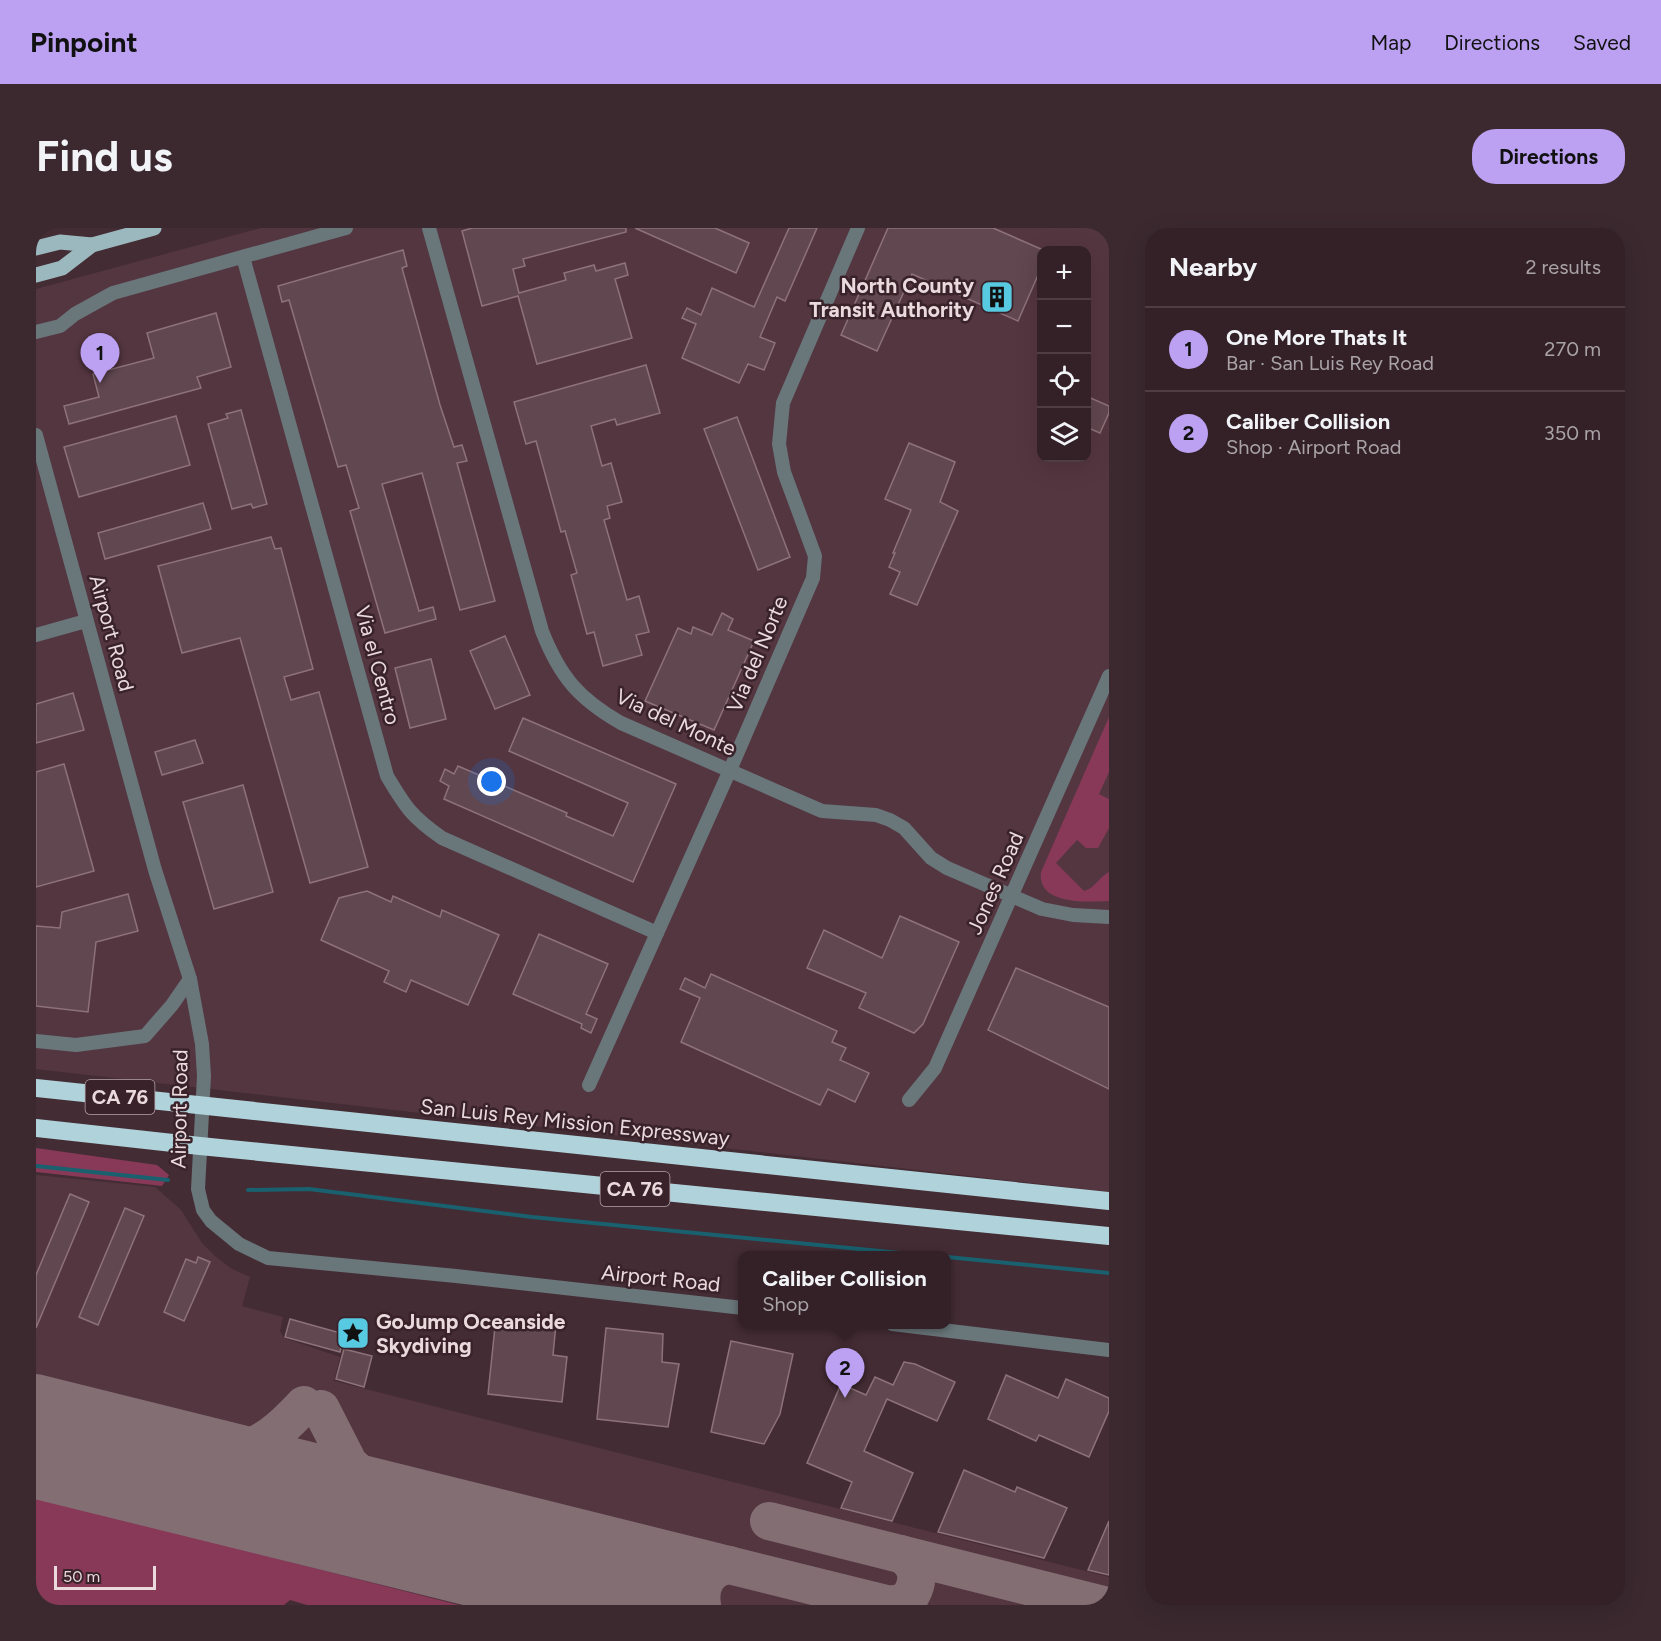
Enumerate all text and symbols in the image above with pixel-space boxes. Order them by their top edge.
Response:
text: Pinpoint [30,25,138,59]
text: Map [1370,30,1411,55]
text: Directions [1444,30,1540,55]
text: Saved [1573,30,1631,55]
button: Directions [1472,129,1625,184]
text: Find us [36,131,173,182]
map controls [1037,246,1091,462]
button: + [1037,246,1091,300]
text: Nearby [1169,251,1257,283]
text: 2 results [1525,255,1601,279]
place label: North County Transit Authority [809,273,975,322]
building icon: North County Transit Authority [979,279,1015,315]
button: − [1037,300,1091,354]
text: One More Thats It [1226,324,1407,351]
pin: 1 [80,334,120,383]
text: 1 [1184,337,1193,361]
text: 270 m [1544,337,1601,361]
text: Bar · San Luis Rey Road [1226,351,1434,375]
button: locate [1037,354,1091,408]
button: layers [1037,408,1091,462]
text: Caliber Collision [1226,408,1390,435]
text: 2 [1183,421,1194,445]
text: 350 m [1544,421,1601,445]
text: Shop · Airport Road [1226,435,1401,459]
street label: Airport Road [84,572,140,694]
street label: Via del Norte [721,592,793,716]
street label: Via el Centro [350,603,406,727]
street label: Via del Monte [612,683,740,761]
your location [477,767,506,796]
street label: Jones Road [961,828,1029,938]
street label: Airport Road [165,1049,193,1169]
road number: CA 76 [86,1080,154,1114]
street label: San Luis Rey Mission Expressway [419,1093,731,1151]
road number: CA 76 [600,1172,670,1206]
popup [738,1251,951,1329]
street label: Airport Road [600,1259,722,1297]
text: Caliber Collision [762,1265,927,1292]
text: Shop [762,1292,809,1316]
place label: GoJump Oceanside Skydiving [376,1309,566,1358]
place icon: GoJump Oceanside Skydiving [335,1315,371,1351]
pin: 2 [826,1348,864,1398]
scale bar [54,1563,156,1590]
text: 50 m [63,1567,100,1586]

